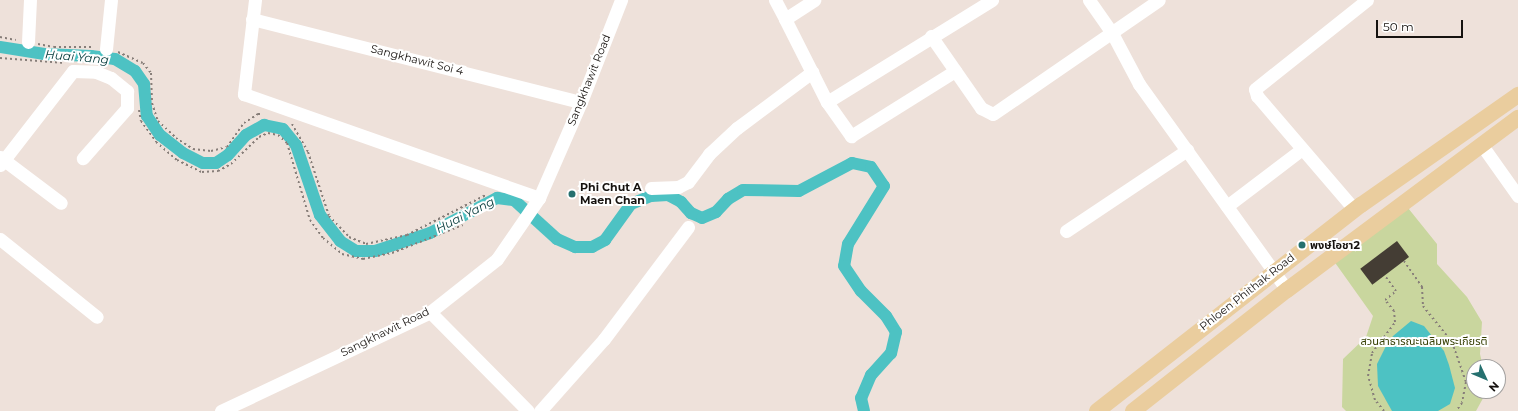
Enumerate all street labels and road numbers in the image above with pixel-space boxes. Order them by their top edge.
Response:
street label: Sangkhawit Road [565,32,613,128]
street label: Sangkhawit Soi 4 [369,42,465,78]
street label: Phloen Phithak Road [1197,251,1297,333]
street label: Sangkhawit Road [338,305,432,359]

